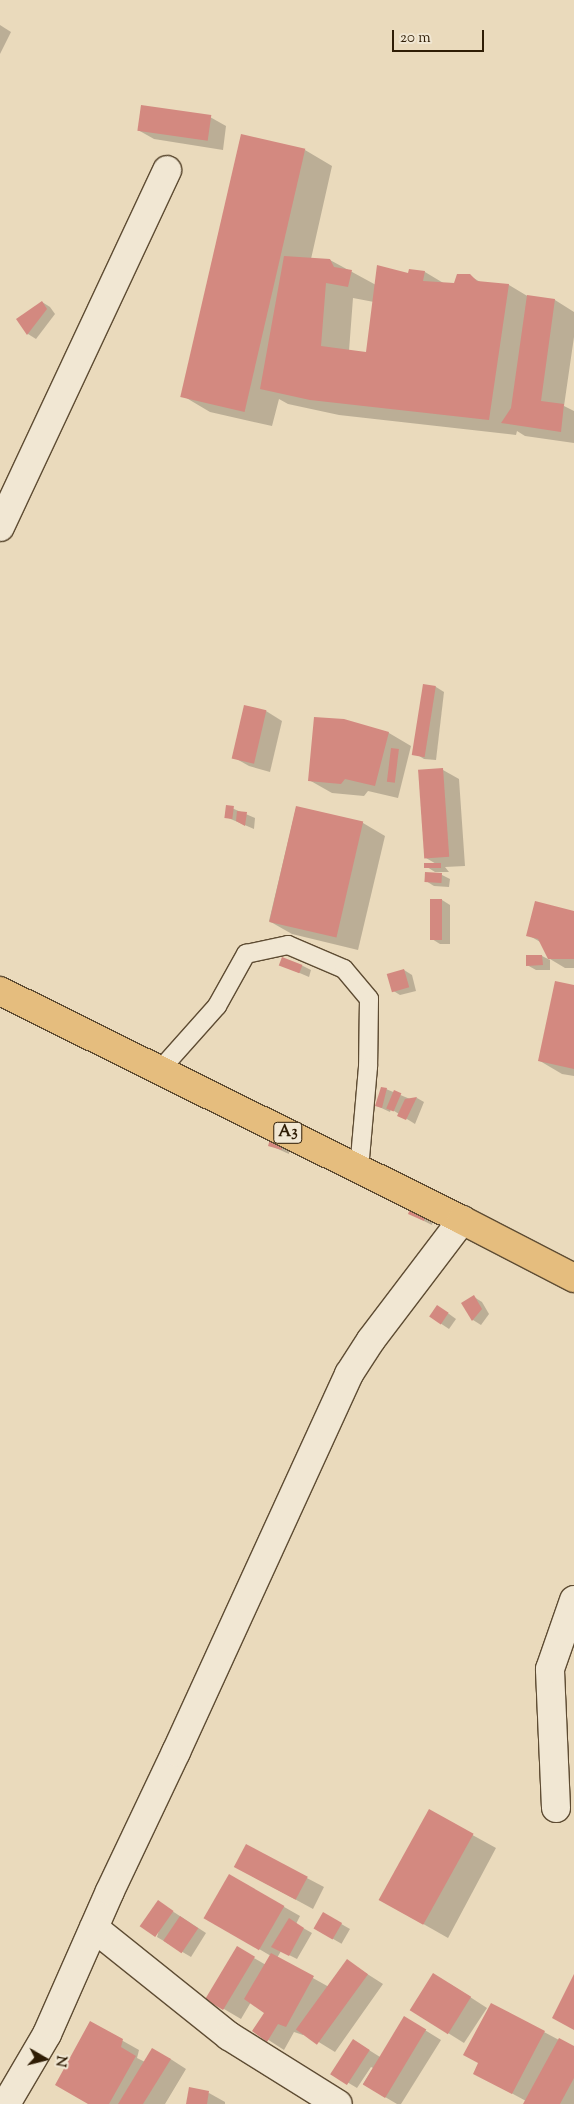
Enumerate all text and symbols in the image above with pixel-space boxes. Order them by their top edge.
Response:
scale bar [394,20,486,52]
text: 20 m [400,28,431,49]
road number: A3 [273,1120,303,1146]
north arrow [20,2034,70,2084]
text: N [49,2054,71,2068]

